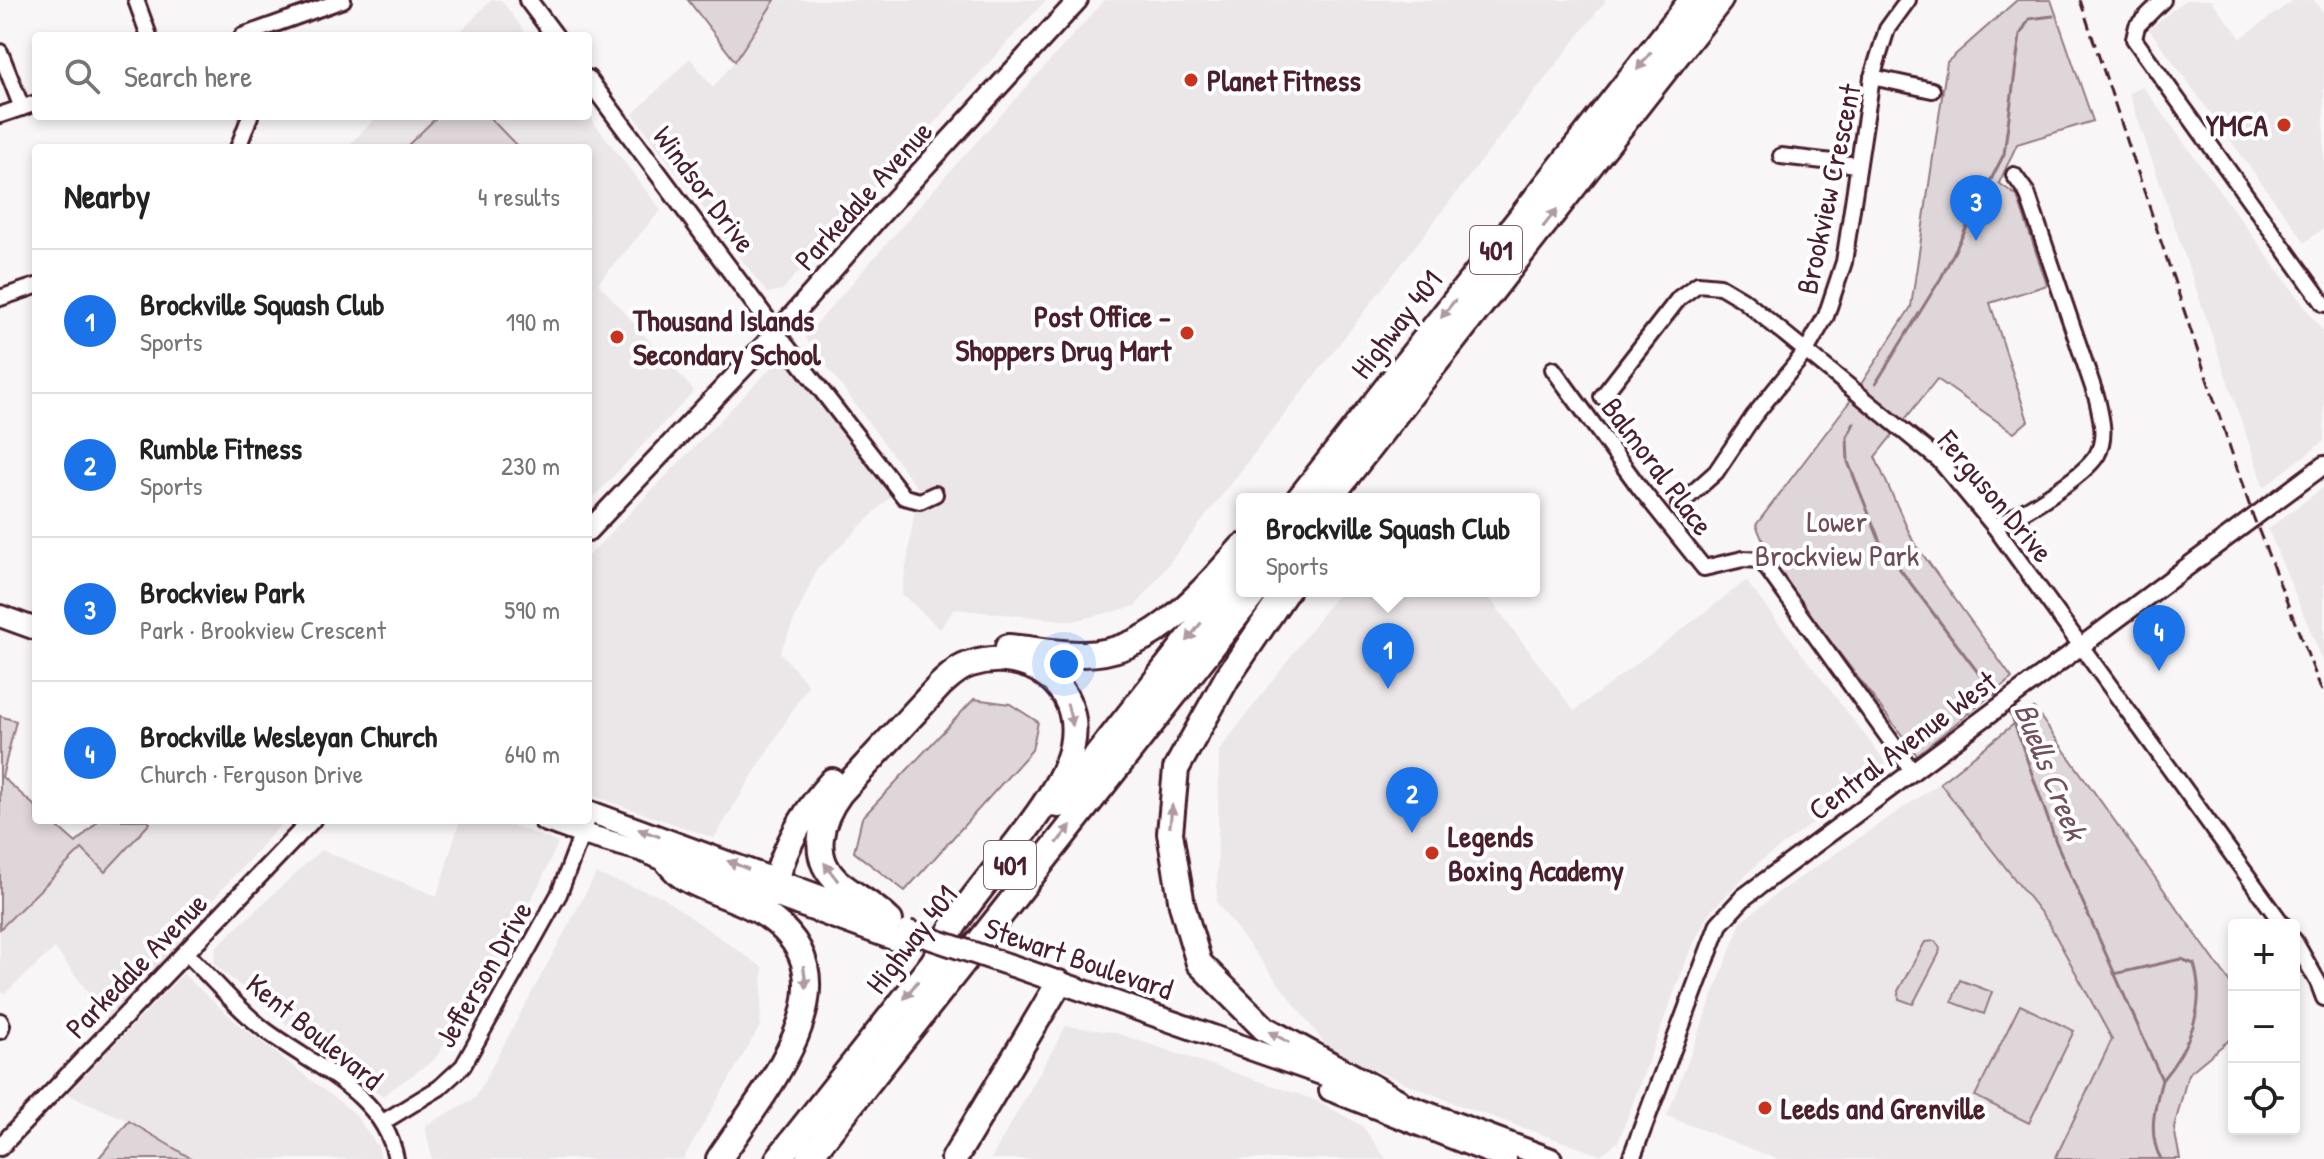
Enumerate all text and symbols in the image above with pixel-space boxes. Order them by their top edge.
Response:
search box [32,32,592,120]
one-way arrow [1636,51,1653,71]
icon: search [60,54,104,98]
text: Search here [124,56,252,96]
place label: Planet Fitness [1207,60,1361,100]
marker: Planet Fitness [1182,71,1200,89]
street label: Brookview Crescent [1786,80,1870,298]
place label: YMCA [2206,105,2268,145]
street label: Parkedale Avenue [785,112,941,278]
marker: YMCA [2275,116,2293,134]
street label: Windsor Drive [644,117,766,261]
text: Nearby [64,173,150,219]
pin: 3 [1950,175,2002,241]
text: 4 results [478,179,560,214]
one-way arrow [1542,208,1558,228]
road number: 401 [1470,226,1522,274]
street label: Highway 401 [1341,261,1451,387]
text: Brockville Squash Club [140,284,385,324]
place label: Post Office - Shoppers Drug Mart [955,296,1173,371]
one-way arrow [1441,299,1457,319]
place label: Thousand Islands Secondary School [632,300,822,375]
text: 1 [85,304,95,339]
text: 190 m [506,304,560,339]
text: Sports [140,324,203,359]
marker: Post Office - Shoppers Drug Mart [1178,324,1196,342]
marker: Thousand Islands Secondary School [608,328,626,346]
street label: Balmoral Place [1593,389,1723,543]
street label: Ferguson Drive [1928,421,2063,570]
text: Rumble Fitness [140,428,302,468]
text: 2 [84,448,96,483]
text: 230 m [501,448,560,483]
text: Sports [140,468,203,503]
popup [1236,493,1540,597]
park label: Lower Brockview Park [1755,501,1919,575]
text: Brockville Squash Club [1266,508,1510,548]
text: Sports [1266,548,1328,583]
text: Brockview Park [140,572,305,612]
text: 3 [84,592,96,627]
text: 590 m [504,592,560,627]
pin: 4 [2133,605,2185,671]
text: Park · Brookview Crescent [140,612,386,647]
one-way arrow [1186,622,1202,642]
pin: 1 [1362,623,1414,689]
your location [1044,644,1084,684]
street label: Central Avenue West [1800,661,2005,829]
water label: Buells Creek [2004,696,2099,848]
one-way arrow [1064,702,1076,727]
text: Brockville Wesleyan Church [140,716,437,756]
text: 4 [85,736,95,771]
text: 640 m [505,736,560,771]
text: Church · Ferguson Drive [140,756,363,791]
pin: 2 [1386,767,1438,833]
one-way arrow [1165,803,1178,828]
place label: Legends Boxing Academy [1448,816,1624,891]
one-way arrow [1055,824,1072,844]
one-way arrow [637,826,661,839]
road number: 401 [984,841,1036,889]
marker: Legends Boxing Academy [1423,844,1441,862]
one-way arrow [726,859,750,872]
one-way arrow [823,862,839,882]
street label: Highway 401 [856,876,966,1002]
street label: Parkedale Avenue [56,883,216,1047]
street label: Jefferson Drive [425,893,541,1055]
street label: Stewart Boulevard [980,907,1179,1009]
map controls [2228,919,2300,1135]
button: + [2228,919,2300,991]
street label: Kent Boulevard [238,964,392,1099]
one-way arrow [799,965,812,990]
one-way arrow [904,980,920,1000]
button: − [2228,991,2300,1063]
one-way arrow [1268,1030,1291,1043]
button: locate [2228,1063,2300,1135]
place label: Leeds and Grenville [1781,1088,1985,1128]
marker: Leeds and Grenville [1756,1099,1774,1117]

